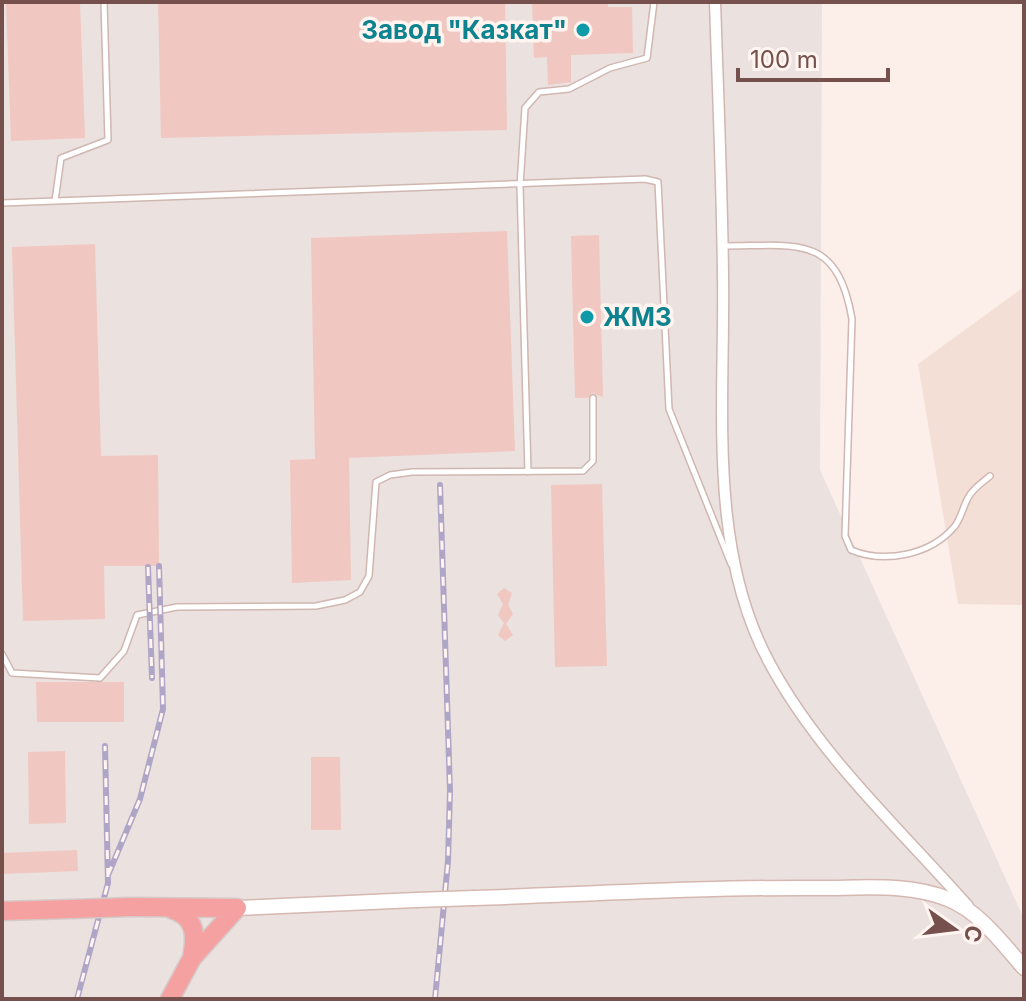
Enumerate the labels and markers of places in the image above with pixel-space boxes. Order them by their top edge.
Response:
place label: Завод "Казкат" [361,14,567,45]
marker: Завод "Казкат" [574,21,592,39]
place label: ЖМЗ [603,301,672,332]
marker: ЖМЗ [578,308,596,326]

